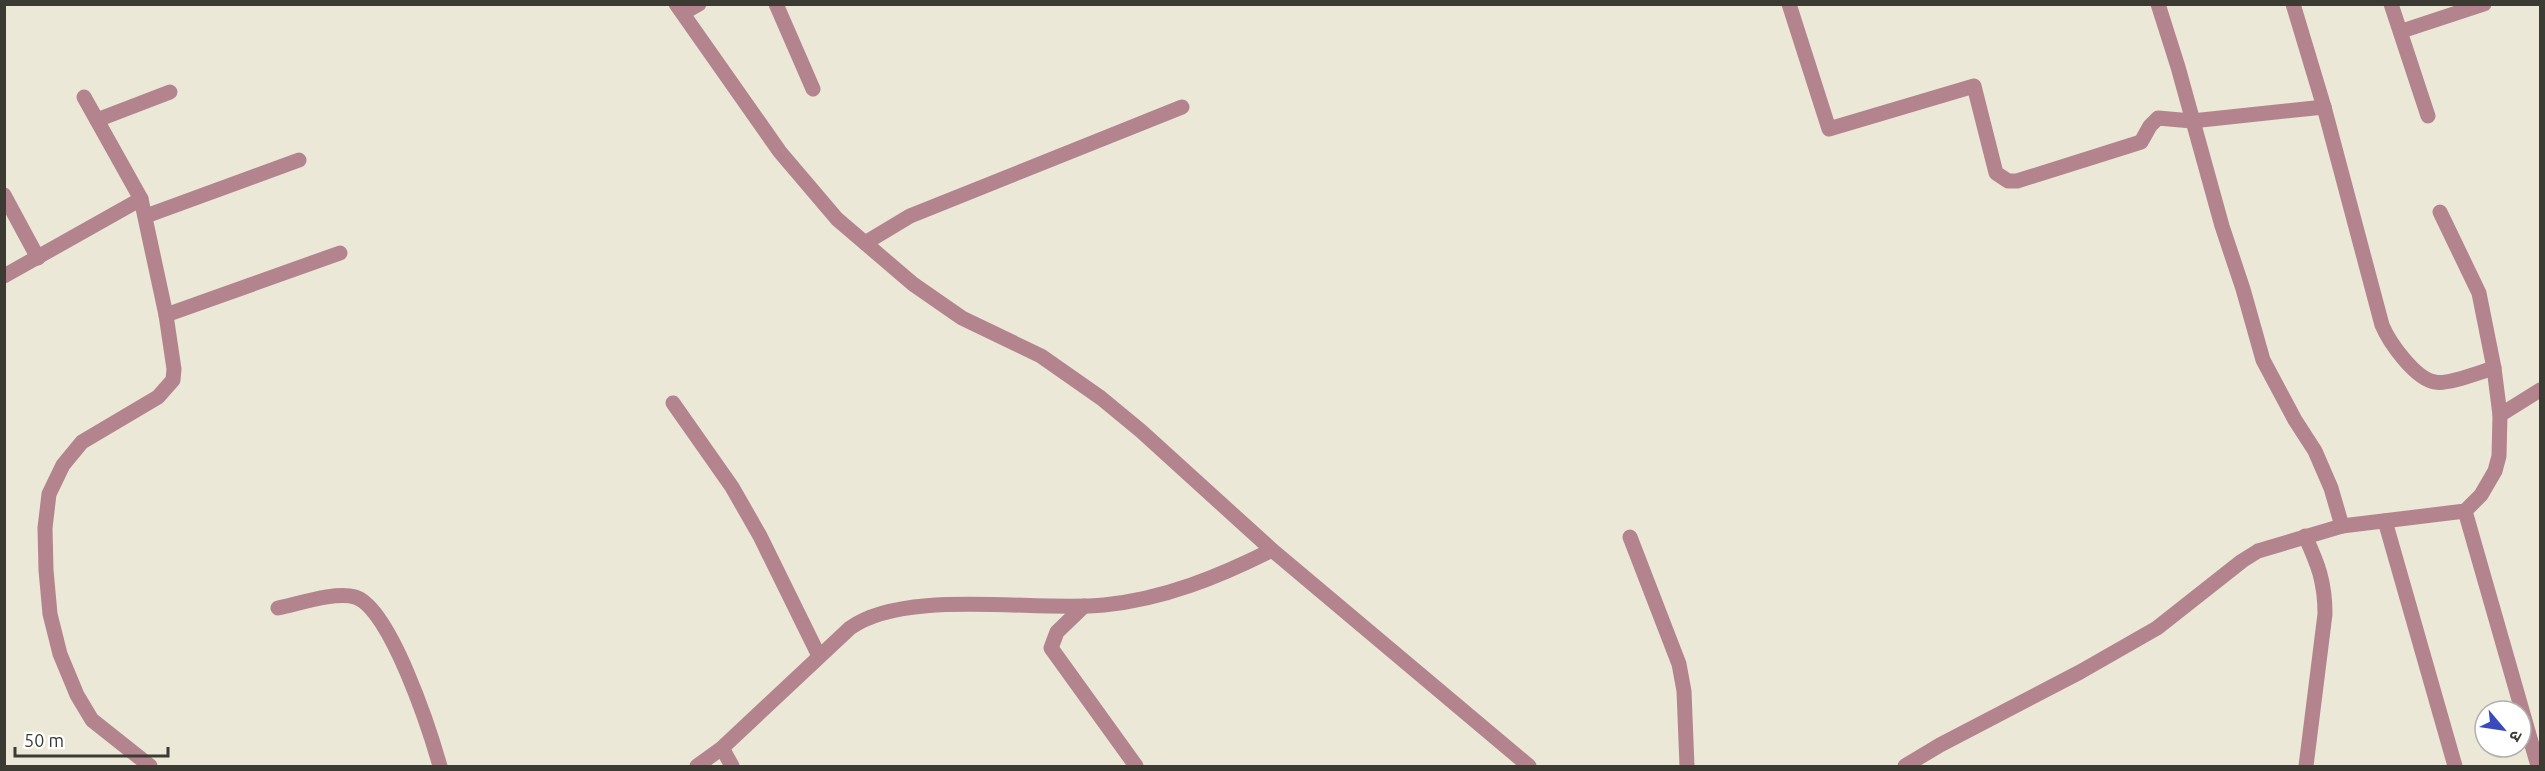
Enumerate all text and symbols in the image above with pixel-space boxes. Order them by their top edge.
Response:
north arrow [2473,699,2533,759]
scale bar [15,720,168,758]
text: उ [2506,728,2526,745]
text: 50 m [24,730,64,750]

